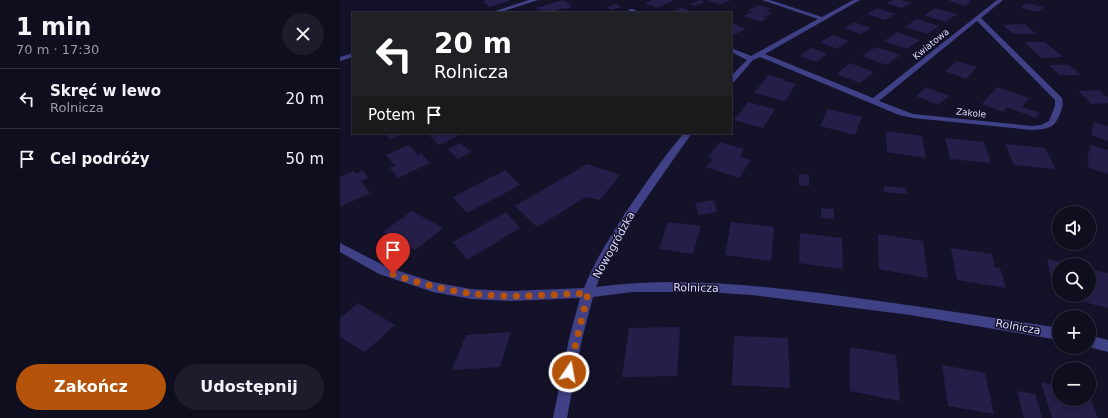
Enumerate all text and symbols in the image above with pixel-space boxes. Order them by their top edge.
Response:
text: 1 min [16,13,91,41]
button: close [282,13,324,55]
text: 20 m [434,27,512,60]
street label: Kwiatowa [911,27,951,61]
icon: left [368,28,420,80]
text: 70 m · 17:30 [16,42,99,57]
text: Rolnicza [434,61,509,82]
text: Skręć w lewo [50,82,161,100]
icon: left [16,88,38,110]
text: 20 m [286,90,324,108]
text: Rolnicza [50,100,104,115]
icon: arrive [423,104,445,126]
text: Potem [368,106,415,124]
street label: Zakole [955,106,987,120]
icon: arrive [16,148,38,170]
text: Cel podróży [50,150,150,168]
text: 50 m [286,150,324,168]
map controls [1052,206,1096,406]
button: sound [1052,206,1096,250]
street label: Nowogródzka [590,209,638,281]
pin [376,233,410,274]
icon: arrive [382,239,404,261]
button: search [1052,258,1096,302]
street label: Rolnicza [673,281,719,295]
button: + [1052,310,1096,354]
street label: Rolnicza [994,317,1042,337]
position arrow [548,351,590,393]
button: − [1052,362,1096,406]
button: Zakończ [16,364,166,410]
button: Udostępnij [174,364,324,410]

